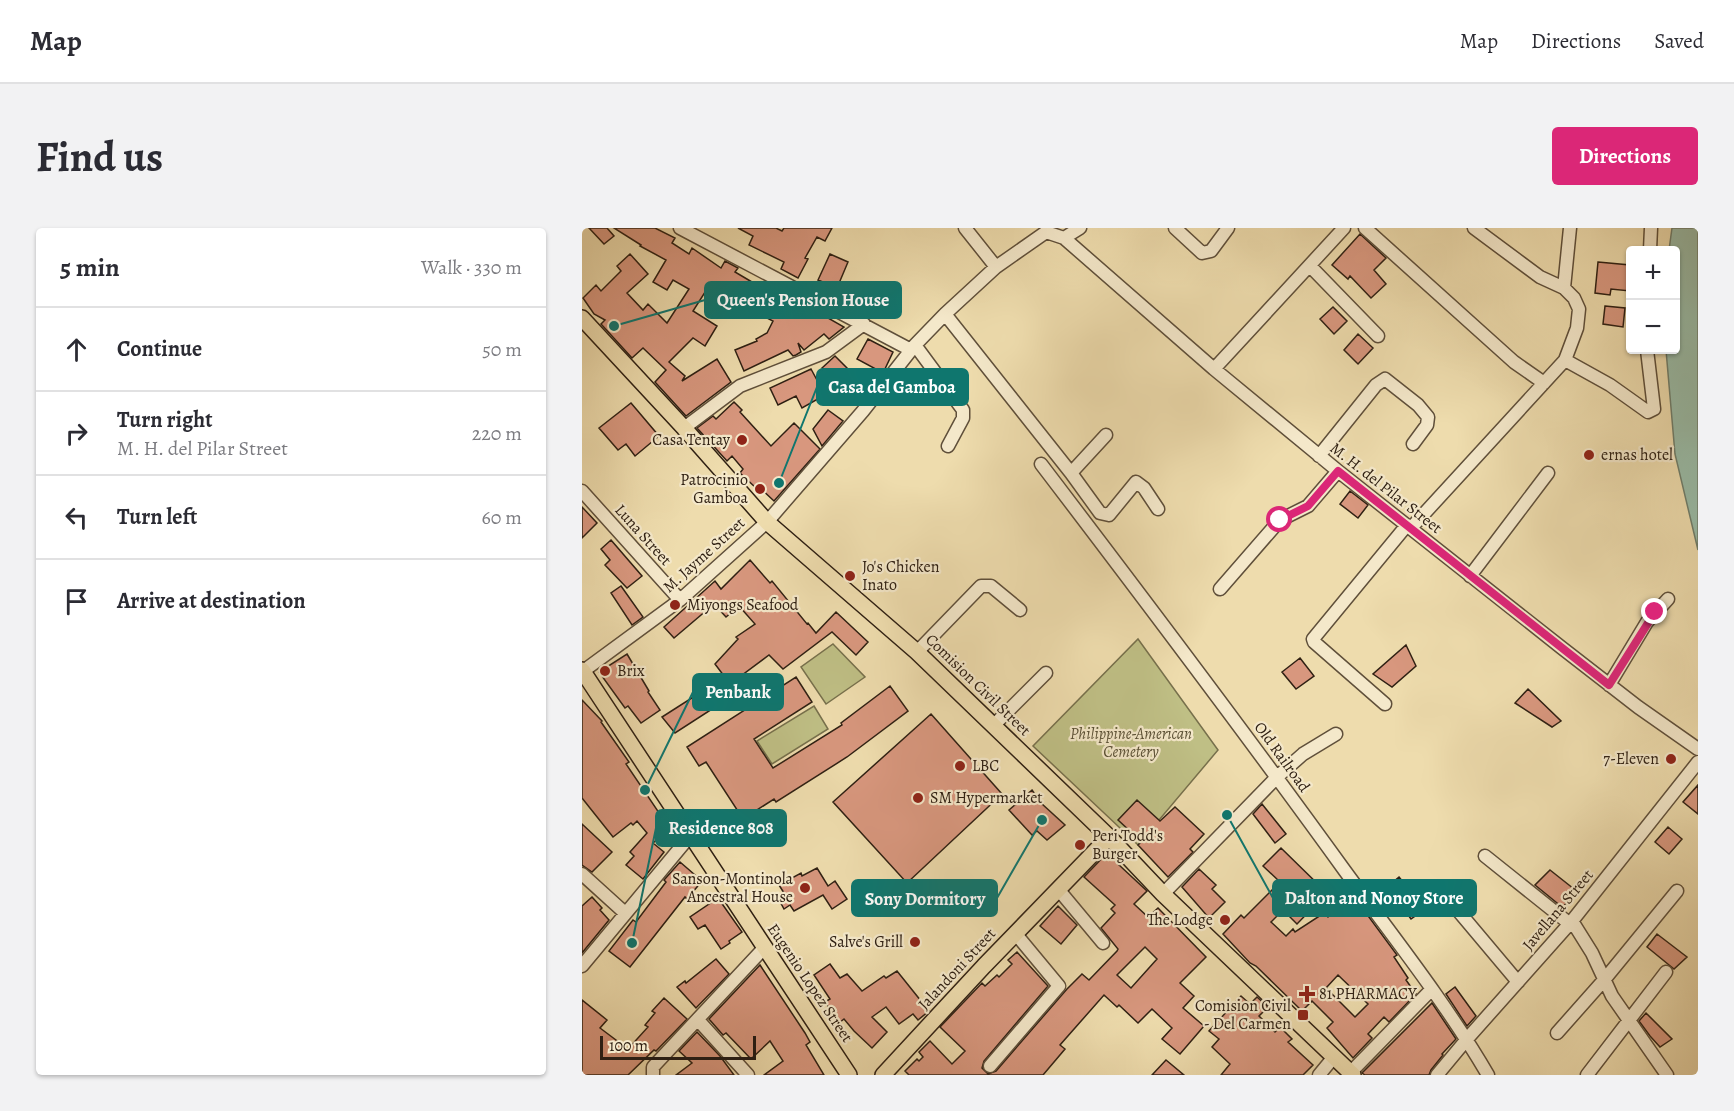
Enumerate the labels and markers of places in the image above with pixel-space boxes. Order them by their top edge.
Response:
callout: Queen's Pension House [705,282,901,318]
callout: Casa del Gamboa [817,369,968,405]
place label: Casa Tentay [652,429,731,451]
marker: Casa Tentay [735,433,749,447]
place label: ernas hotel [1601,444,1673,466]
marker: ernas hotel [1582,448,1596,462]
place label: Patrocinio Gamboa [680,469,749,509]
marker: Patrocinio Gamboa [753,482,767,496]
place label: Jo's Chicken Inato [862,556,940,596]
marker: Jo's Chicken Inato [843,569,857,583]
place label: Miyongs Seafood [687,594,799,616]
marker: Miyongs Seafood [668,598,682,612]
place label: Brix [617,660,645,682]
marker: Brix [598,664,612,678]
callout: Penbank [693,674,783,710]
place label: 7-Eleven [1603,748,1659,770]
marker: 7-Eleven [1664,752,1678,766]
place label: LBC [972,755,999,777]
marker: LBC [953,759,967,773]
place label: SM Hypermarket [930,787,1043,809]
marker: SM Hypermarket [911,791,925,805]
callout: Residence 808 [656,810,786,846]
place label: Peri Todd's Burger [1092,825,1163,865]
marker: Peri Todd's Burger [1073,838,1087,852]
place label: Sanson-Montinola Ancestral House [672,868,794,908]
callout: Sony Dormitory [852,880,997,916]
callout: Dalton and Nonoy Store [1273,880,1476,916]
marker: Sanson-Montinola Ancestral House [798,881,812,895]
place label: The Lodge [1147,909,1213,931]
marker: The Lodge [1218,913,1232,927]
place label: Salve's Grill [829,931,903,953]
marker: Salve's Grill [908,935,922,949]
place label: 81 PHARMACY [1319,983,1417,1005]
marker: 81 PHARMACY [1300,987,1314,1001]
place label: Comision Civil - Del Carmen [1195,995,1291,1035]
marker: Comision Civil - Del Carmen [1296,1008,1310,1022]

